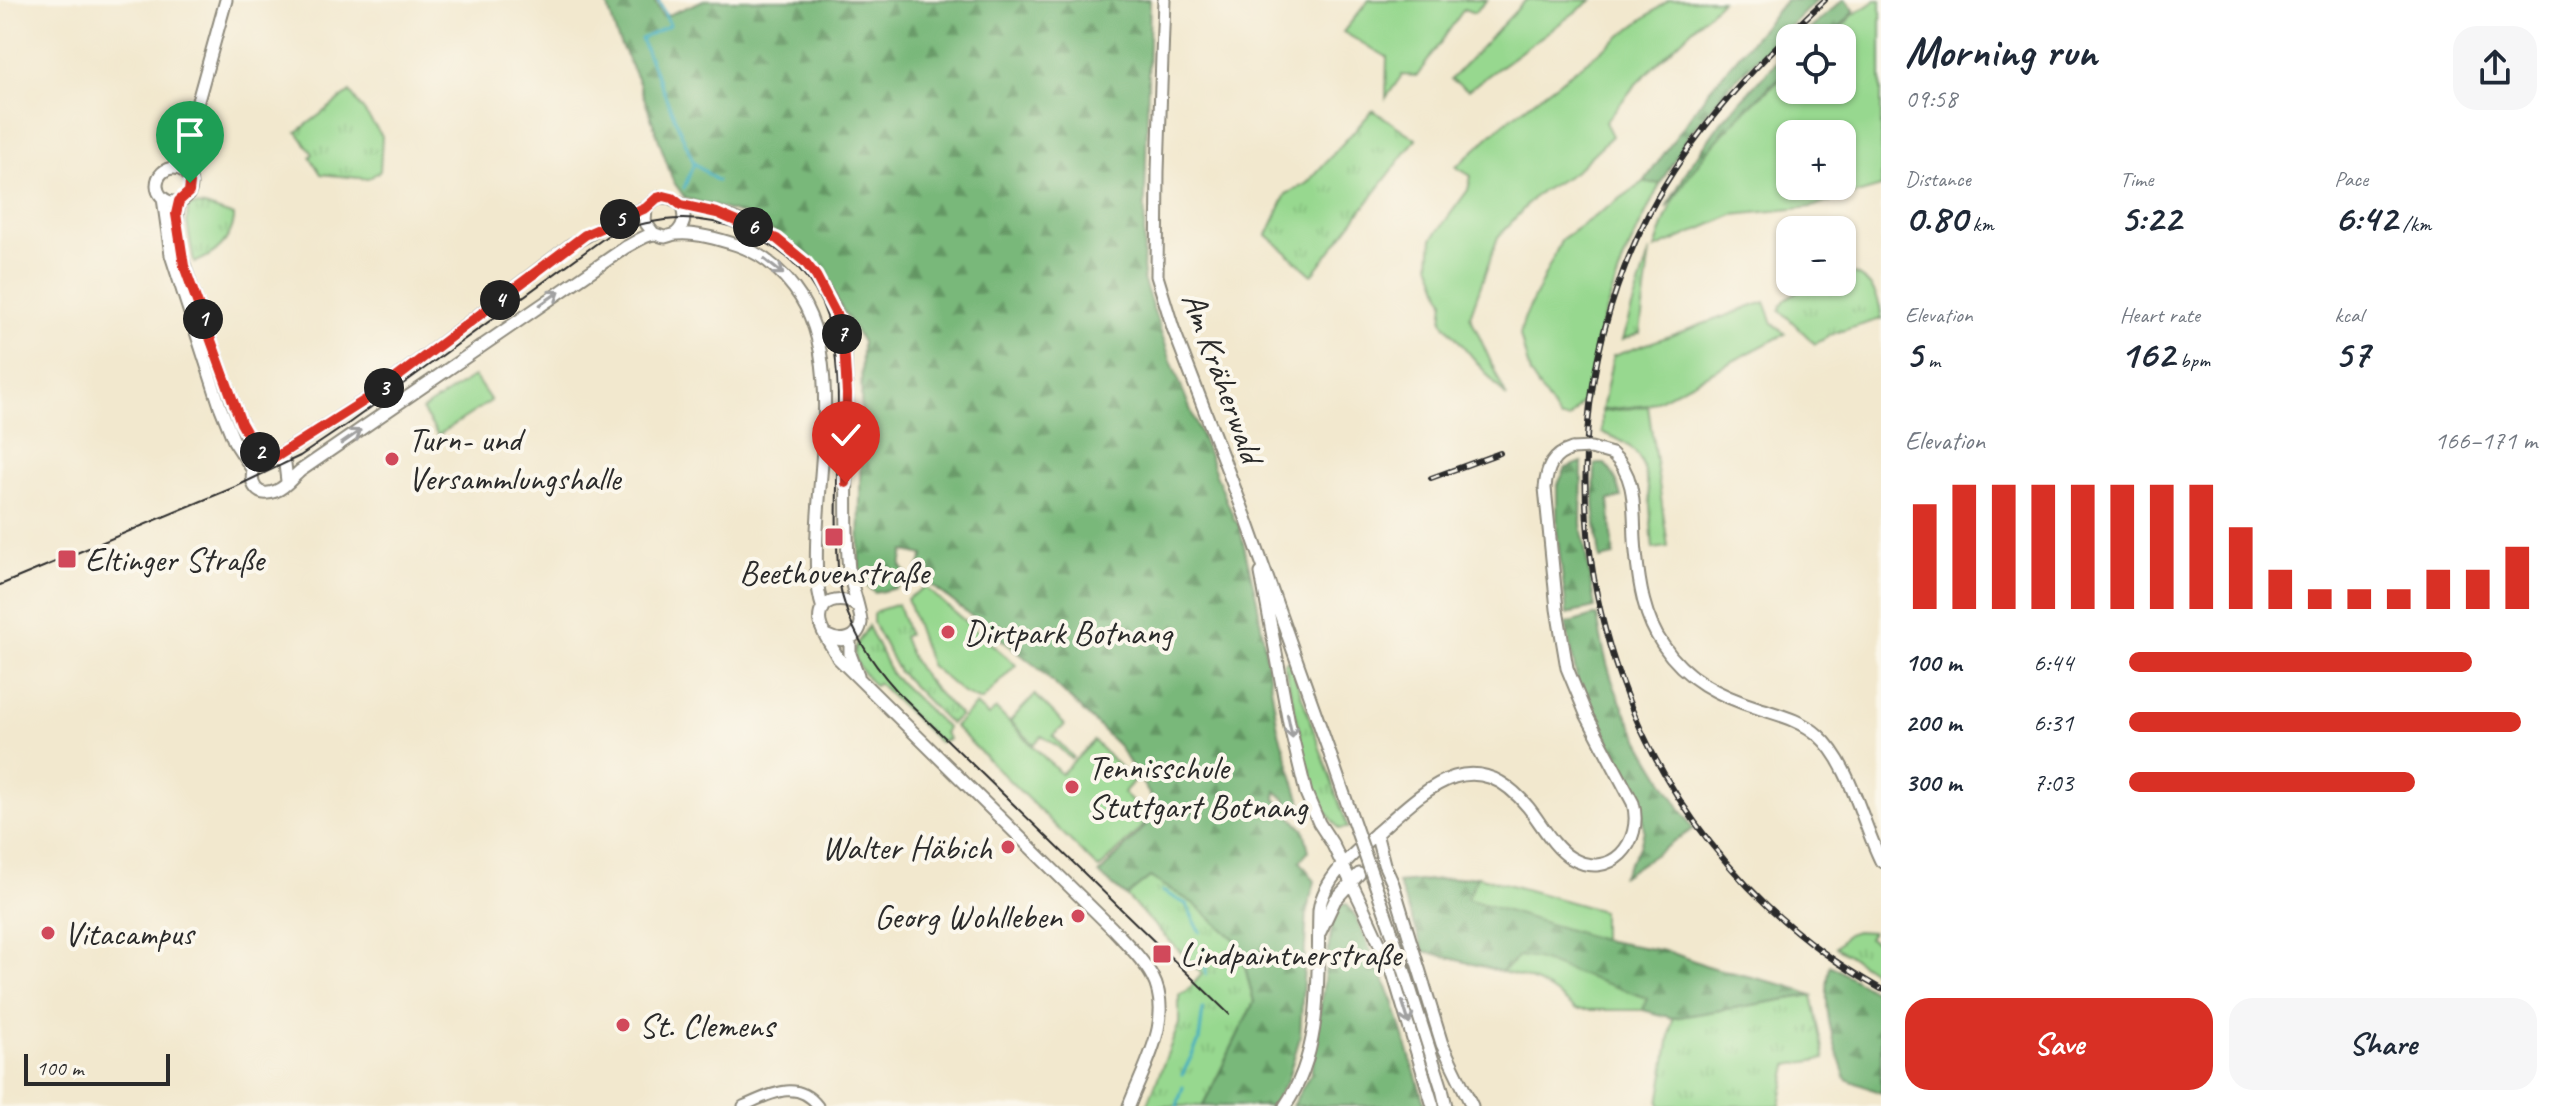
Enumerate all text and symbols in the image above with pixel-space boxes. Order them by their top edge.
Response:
map controls [1776,24,1856,296]
button: locate [1776,24,1856,104]
text: Morning run [1905,24,2097,79]
button: share [2453,26,2537,110]
text: 09:58 [1905,82,1957,115]
pin [156,101,224,183]
icon: arrive [168,113,212,157]
button: + [1776,120,1856,200]
text: Distance [1905,165,1971,193]
text: Time [2120,165,2153,193]
text: Pace [2334,165,2368,193]
text: 0.80 [1905,193,1967,243]
text: 5:22 [2120,193,2181,243]
text: 6:42 [2334,193,2397,243]
pin: 5 [600,199,640,239]
text: 5 [615,205,625,233]
pin: 6 [733,207,773,247]
text: km [1967,210,1994,238]
text: /km [2397,210,2431,238]
text: 6 [748,213,758,241]
button: − [1776,216,1856,296]
one-way arrow [763,258,784,275]
pin: 4 [480,280,520,320]
text: 4 [495,286,505,314]
street label: Am Kräherwald [1172,286,1276,473]
one-way arrow [538,290,560,306]
pin: 1 [183,299,223,339]
text: Elevation [1905,301,1973,329]
text: Heart rate [2120,301,2200,329]
text: kcal [2334,301,2363,329]
text: 1 [198,305,208,333]
pin: 7 [822,314,862,354]
text: 7 [837,320,847,348]
text: 5 [1905,329,1922,379]
text: 162 [2120,329,2175,379]
text: 57 [2334,329,2370,379]
text: m [1922,346,1940,374]
text: bpm [2175,346,2210,374]
pin: 3 [364,368,404,408]
text: 3 [379,374,389,402]
pin [812,401,880,483]
icon: check [824,413,868,457]
place label: Turn- und Versammlungshalle [408,418,622,500]
text: Elevation [1905,424,1985,457]
text: 166–171 m [2434,424,2537,457]
one-way arrow [339,429,361,445]
pin: 2 [240,432,280,472]
text: 2 [255,438,265,466]
marker: Turn- und Versammlungshalle [383,450,401,468]
marker: Beethovenstraße [823,526,845,548]
place label: Eltinger Straße [85,538,267,581]
marker: Eltinger Straße [56,548,78,570]
place label: Beethovenstraße [739,551,932,594]
place label: Dirtpark Botnang [964,611,1174,654]
marker: Dirtpark Botnang [939,623,957,641]
text: 100 m [1905,646,1961,679]
text: 6:44 [2033,646,2073,679]
text: 200 m [1905,706,1961,739]
text: 6:31 [2033,706,2073,739]
one-way arrow [1283,713,1298,738]
place label: Tennisschule Stuttgart Botnang [1088,746,1309,828]
text: 300 m [1905,766,1961,799]
text: 7:03 [2033,766,2073,799]
marker: Tennisschule Stuttgart Botnang [1063,778,1081,796]
place label: Walter Häbich [822,826,993,869]
marker: Walter Häbich [999,838,1017,856]
place label: Georg Wohlleben [874,895,1064,938]
marker: Georg Wohlleben [1069,907,1087,925]
place label: Vitacampus [64,912,196,955]
marker: Vitacampus [39,924,57,942]
place label: Lindpaintnerstraße [1180,933,1404,976]
marker: Lindpaintnerstraße [1151,943,1173,965]
button: Save [1905,998,2213,1090]
button: Share [2229,998,2537,1090]
one-way arrow [1399,1000,1414,1026]
place label: St. Clemens [639,1004,778,1047]
marker: St. Clemens [614,1016,632,1034]
scale bar [24,1050,170,1086]
text: 100 m [36,1054,83,1082]

